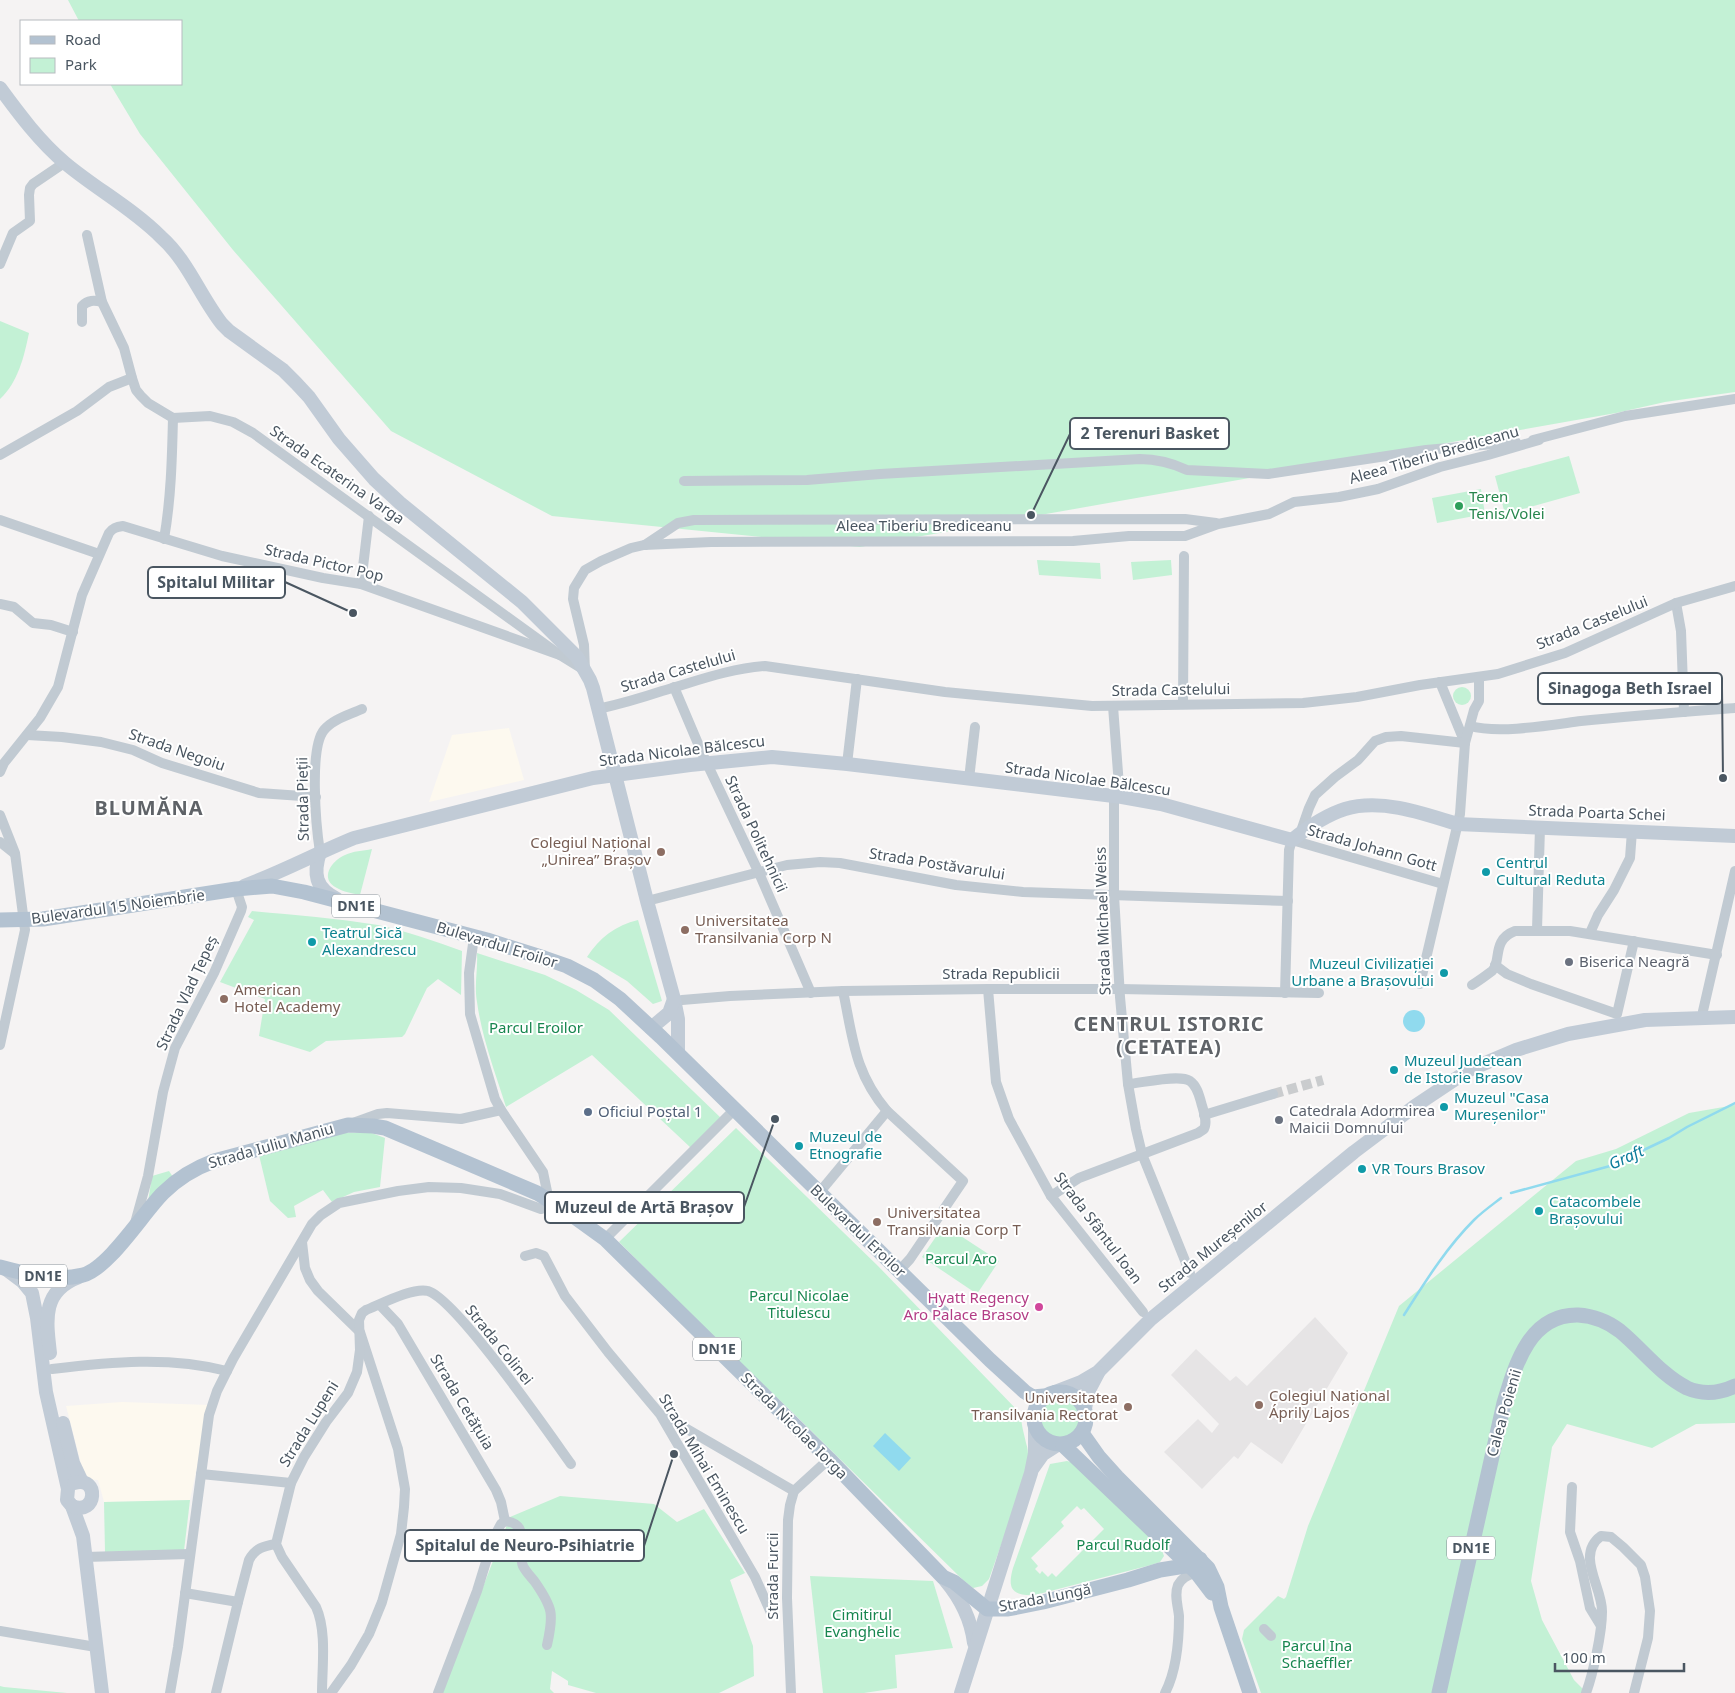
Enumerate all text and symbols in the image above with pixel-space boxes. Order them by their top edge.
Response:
legend [20,20,182,85]
text: Road [65,29,101,49]
text: Park [65,54,97,74]
callout: 2 Terenuri Basket [1070,418,1229,449]
street label: Strada Ecaterina Varga [266,420,409,528]
street label: Aleea Tiberiu Brediceanu [1347,420,1521,488]
text: 2 Terenuri Basket [1081,422,1220,444]
place label: Teren Tenis/Volei [1469,486,1545,523]
marker: Teren Tenis/Volei [1453,500,1465,512]
street label: Aleea Tiberiu Brediceanu [836,515,1012,535]
street label: Strada Pictor Pop [263,539,386,585]
callout: Spitalul Militar [148,567,285,598]
text: Spitalul Militar [157,571,275,593]
street label: Strada Castelului [1533,591,1650,654]
street label: Strada Castelului [618,644,737,696]
callout: Sinagoga Beth Israel [1538,673,1722,704]
text: Sinagoga Beth Israel [1548,677,1712,699]
street label: Strada Castelului [1112,678,1230,700]
street label: Strada Negoiu [126,723,228,775]
street label: Strada Nicolae Bălcescu [598,730,766,770]
street label: Strada Nicolae Bălcescu [1004,756,1172,800]
street label: Strada Pieții [291,757,313,841]
street label: Strada Politehnicii [721,772,793,895]
district label: BLUMĂNA [94,794,204,821]
street label: Strada Poarta Schei [1528,800,1666,824]
street label: Strada Johann Gott [1305,819,1440,875]
place label: Colegiul Național „Unirea” Brașov [530,832,651,869]
street label: Strada Postăvarului [868,842,1006,884]
marker: Colegiul Național „Unirea” Brașov [655,846,667,858]
street label: Strada Michael Weiss [1089,847,1115,996]
place label: Centrul Cultural Reduta [1496,852,1606,889]
marker: Centrul Cultural Reduta [1480,866,1492,878]
street label: Bulevardul 15 Noiembrie [30,884,206,928]
road number: DN1E [332,894,380,918]
place label: Universitatea Transilvania Corp N [695,910,832,947]
street label: Bulevardul Eroilor [434,916,560,972]
place label: Teatrul Sică Alexandrescu [322,922,416,959]
marker: Universitatea Transilvania Corp N [679,924,691,936]
street label: Strada Vlad Țepeș [151,932,221,1053]
marker: Teatrul Sică Alexandrescu [306,936,318,948]
place label: Biserica Neagră [1579,951,1690,971]
place label: Muzeul Civilizației Urbane a Brașovului [1291,953,1434,990]
marker: Biserica Neagră [1563,956,1575,968]
street label: Strada Republicii [942,963,1060,983]
marker: Muzeul Civilizației Urbane a Brașovului [1438,967,1450,979]
place label: American Hotel Academy [234,979,341,1016]
marker: American Hotel Academy [218,993,230,1005]
district label: CENTRUL ISTORIC (CETATEA) [1074,1010,1264,1060]
park label: Parcul Eroilor [489,1017,583,1037]
place label: Muzeul Judetean de Istorie Brasov [1404,1050,1523,1087]
marker: Muzeul Judetean de Istorie Brasov [1388,1064,1400,1076]
place label: Muzeul "Casa Mureșenilor" [1454,1087,1549,1124]
place label: Catedrala Adormirea Maicii Domnului [1289,1100,1435,1137]
place label: Oficiul Poștal 1 [598,1101,702,1121]
marker: Muzeul "Casa Mureșenilor" [1438,1101,1450,1113]
marker: Oficiul Poștal 1 [582,1106,594,1118]
marker: Catedrala Adormirea Maicii Domnului [1273,1114,1285,1126]
street label: Strada Iuliu Maniu [206,1118,336,1172]
place label: Muzeul de Etnografie [809,1126,882,1163]
water label: Graft [1605,1139,1648,1175]
marker: Muzeul de Etnografie [793,1140,805,1152]
place label: VR Tours Brasov [1372,1158,1485,1178]
marker: VR Tours Brasov [1356,1163,1368,1175]
street label: Strada Sfântul Ioan [1050,1168,1147,1287]
street label: Bulevardul Eroilor [807,1179,911,1281]
place label: Catacombele Brașovului [1549,1191,1641,1228]
callout: Muzeul de Artă Brașov [545,1192,744,1223]
text: Muzeul de Artă Brașov [555,1196,734,1218]
street label: Strada Mureșenilor [1154,1196,1271,1296]
place label: Universitatea Transilvania Corp T [887,1202,1021,1239]
marker: Catacombele Brașovului [1533,1205,1545,1217]
marker: Universitatea Transilvania Corp T [871,1216,883,1228]
park label: Parcul Aro [925,1248,997,1268]
road number: DN1E [19,1264,67,1288]
park label: Parcul Nicolae Titulescu [749,1285,849,1322]
place label: Hyatt Regency Aro Palace Brasov [904,1287,1029,1324]
street label: Strada Colinei [461,1300,538,1389]
marker: Hyatt Regency Aro Palace Brasov [1033,1301,1045,1313]
road number: DN1E [693,1338,741,1360]
street label: Strada Cetățuia [426,1350,499,1453]
street label: Strada Nicolae Iorga [737,1367,853,1483]
street label: Calea Poienii [1481,1367,1525,1459]
street label: Strada Lupeni [274,1377,342,1470]
place label: Colegiul Național Áprily Lajos [1269,1385,1390,1422]
place label: Universitatea Transilvania Rectorat [971,1387,1119,1424]
street label: Strada Mihai Eminescu [655,1390,755,1537]
marker: Colegiul Național Áprily Lajos [1253,1399,1265,1411]
marker: Universitatea Transilvania Rectorat [1122,1401,1134,1413]
callout: Spitalul de Neuro-Psihiatrie [405,1530,644,1561]
street label: Strada Furcii [762,1532,782,1620]
text: Spitalul de Neuro-Psihiatrie [415,1534,635,1556]
park label: Parcul Rudolf [1076,1534,1171,1554]
road number: DN1E [1447,1536,1495,1560]
street label: Strada Lungă [997,1578,1093,1616]
park label: Cimitirul Evanghelic [824,1604,900,1641]
park label: Parcul Ina Schaeffler [1282,1635,1352,1672]
scale bar [1555,1640,1684,1672]
text: 100 m [1562,1647,1606,1667]

